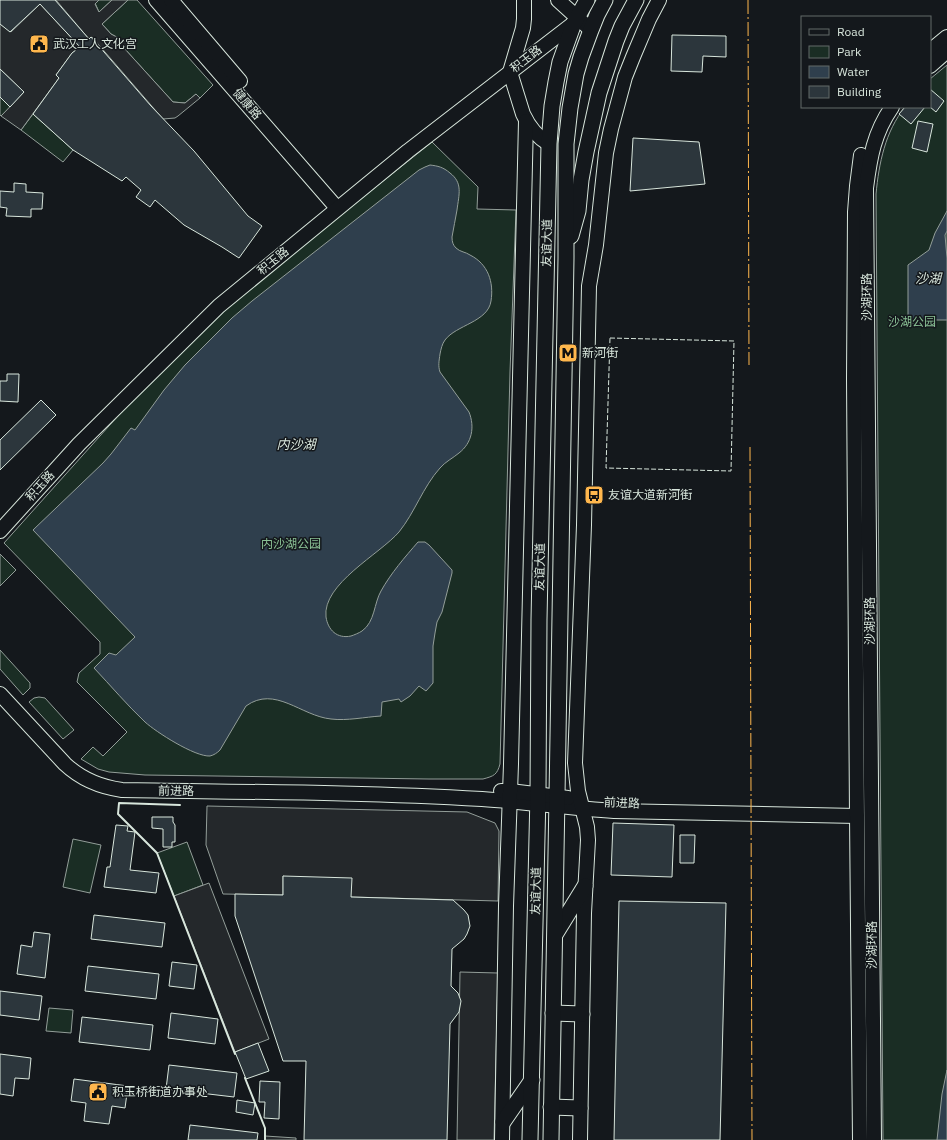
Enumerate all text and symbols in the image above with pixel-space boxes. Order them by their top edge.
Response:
legend [801,16,931,108]
text: Road [837,24,865,39]
public building icon: 武汉工人文化宫 [28,33,50,55]
place label: 武汉工人文化宫 [53,36,137,51]
street label: 积玉路 [507,42,544,76]
text: Park [837,44,862,59]
text: Water [837,64,870,79]
text: Building [837,84,882,99]
street label: 健康路 [230,85,265,122]
street label: 友谊大道 [539,219,554,267]
street label: 积玉路 [254,243,291,278]
water label: 沙湖 [915,270,943,287]
street label: 沙湖环路 [859,273,874,321]
park label: 沙湖公园 [888,314,936,329]
metro station icon: 新河街 [557,342,579,364]
place label: 新河街 [582,345,618,360]
water label: 内沙湖 [276,436,317,453]
street label: 积玉路 [22,467,57,504]
bus stop icon: 友谊大道新河街 [583,484,605,506]
place label: 友谊大道新河街 [608,487,692,502]
park label: 内沙湖公园 [261,536,321,551]
street label: 友谊大道 [532,543,547,591]
street label: 沙湖环路 [862,597,877,645]
street label: 前进路 [158,783,194,798]
street label: 前进路 [604,794,640,811]
street label: 友谊大道 [528,867,543,915]
street label: 沙湖环路 [864,921,879,969]
public building icon: 积玉桥街道办事处 [87,1081,109,1103]
place label: 积玉桥街道办事处 [112,1084,208,1099]

